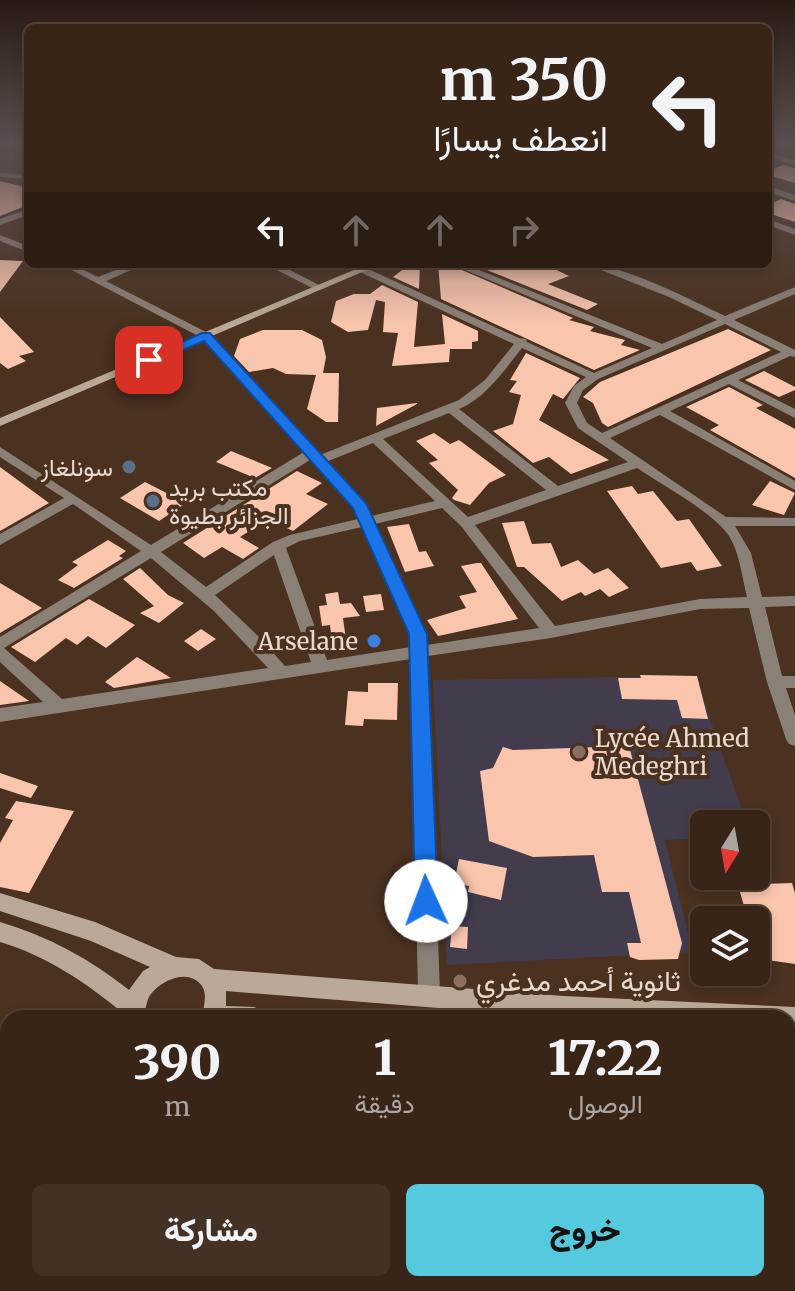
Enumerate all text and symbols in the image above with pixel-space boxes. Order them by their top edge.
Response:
text: 350 m [440,45,608,115]
icon: left [636,56,740,160]
text: انعطف يسارًا [433,116,608,161]
icon: left [250,208,294,252]
icon: ahead [334,208,378,252]
icon: ahead [418,208,462,252]
icon: right [502,208,546,252]
pin [115,326,183,394]
icon: arrive [127,338,171,382]
place label: سونلغاز [40,452,113,483]
marker: سونلغاز [120,458,138,476]
place label: مكتب بريد الجزائر بطيوة [169,472,289,531]
marker: مكتب بريد الجزائر بطيوة [144,492,162,510]
place label: Arselane [256,626,358,657]
marker: Arselane [365,632,383,650]
place label: Lycée Ahmed Medeghri [595,723,749,782]
marker: Lycée Ahmed Medeghri [570,743,588,761]
north arrow [690,810,770,890]
map controls [690,810,770,986]
position arrow [384,859,468,943]
button: layers [690,906,770,986]
place label: ثانوية أحمد مدغري [476,963,681,1004]
marker: ثانوية أحمد مدغري [451,972,469,990]
text: 1 [373,1028,396,1088]
text: 17:22 [548,1028,663,1088]
text: 390 [133,1032,221,1092]
text: دقيقة [355,1087,415,1120]
text: الوصول [568,1087,643,1120]
text: m [164,1090,190,1123]
button: مشاركة [32,1184,390,1276]
button: خروج [406,1184,764,1276]

